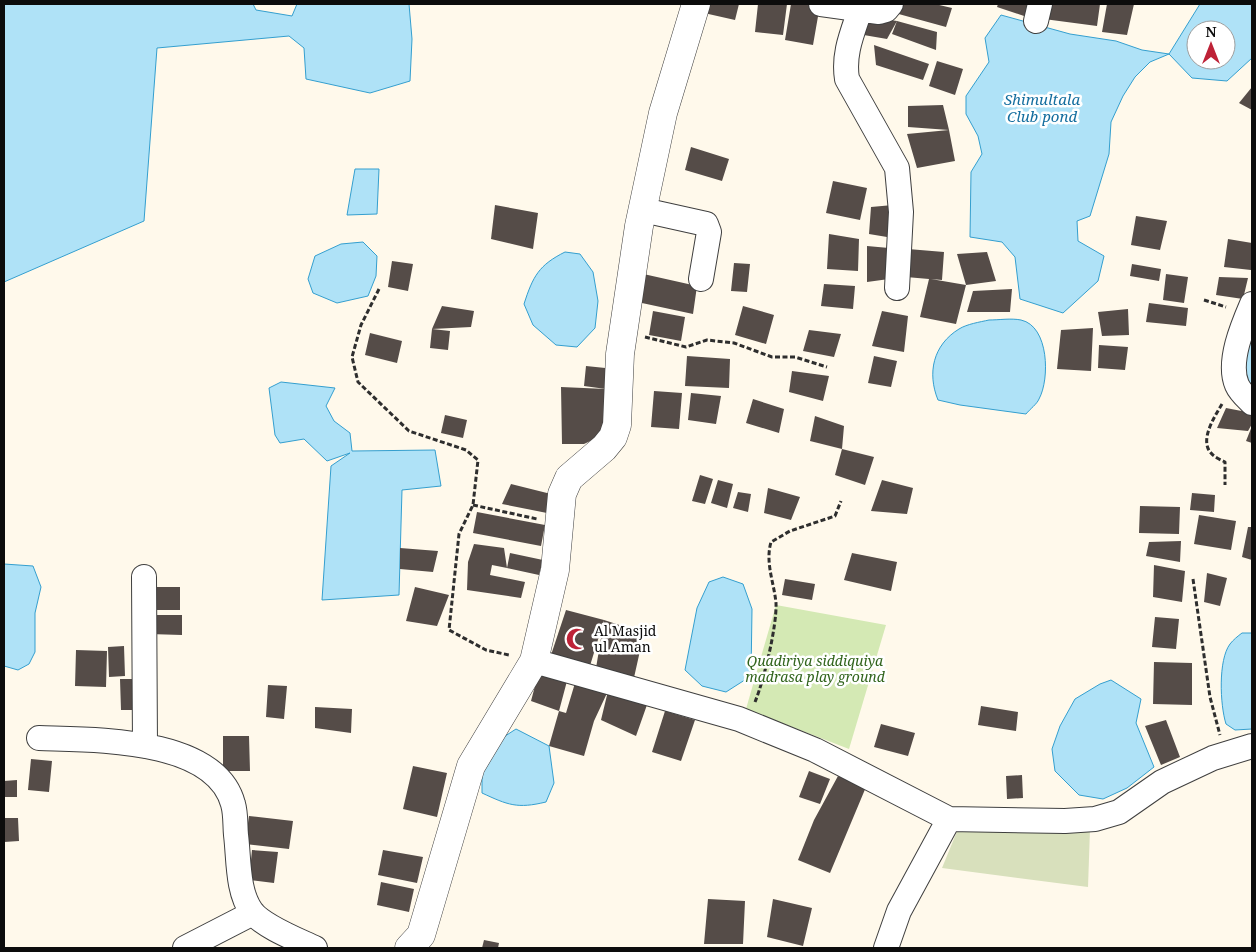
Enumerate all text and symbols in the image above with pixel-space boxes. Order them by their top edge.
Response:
north arrow [1186,20,1236,70]
text: N [1205,22,1217,41]
water label: Shimultala Club pond [1004,89,1080,126]
place label: Al Masjid ul Aman [594,621,657,656]
mosque icon: Al Masjid ul Aman [564,626,590,652]
park label: Quadiriya siddiquiya madrasa play ground [745,651,886,686]

